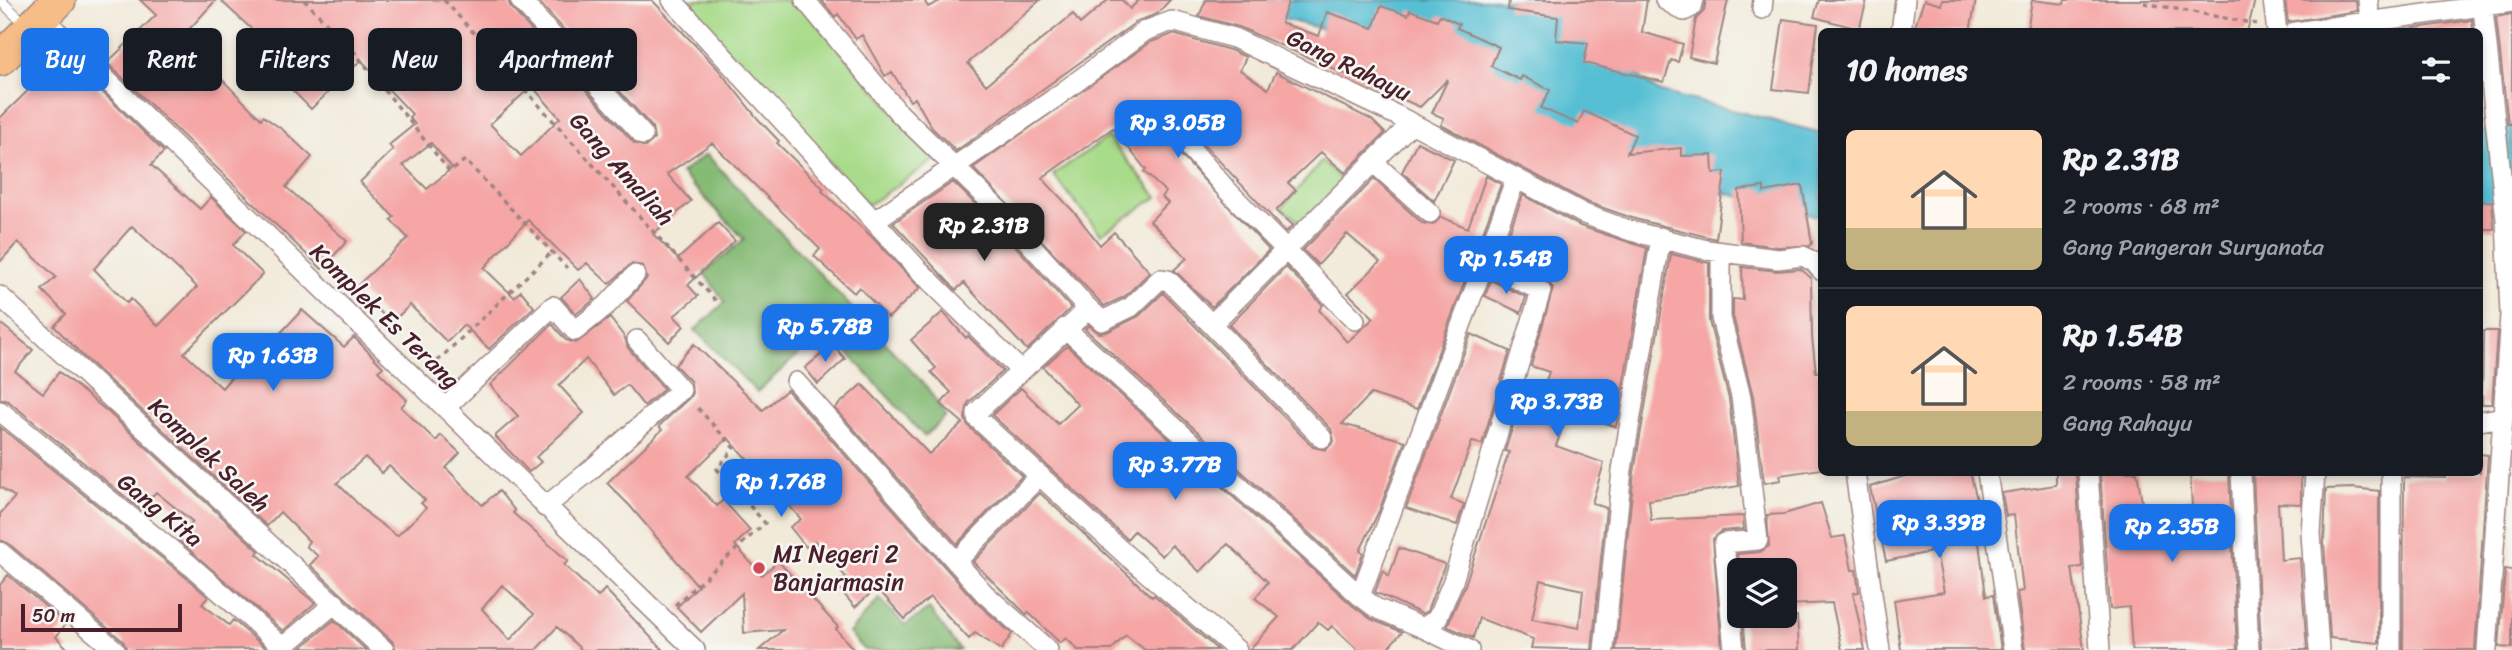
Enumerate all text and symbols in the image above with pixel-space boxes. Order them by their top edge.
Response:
street label: Gang Rahayu [1279,17,1419,113]
chip: Buy [21,28,109,91]
chip: Rent [123,28,222,91]
chip: Filters [236,28,354,91]
chip: New [368,28,462,91]
chip: Apartment [476,28,637,91]
text: 10 homes [1846,43,1967,97]
icon: filters [2417,51,2455,89]
pin: Rp 3.05B [1106,100,1250,160]
street label: Gang Amaliah [559,102,685,236]
text: Rp 3.05B [1131,102,1225,143]
text: Rp 2.31B [2063,132,2180,186]
icon: home [1902,158,1986,242]
text: 2 rooms · 68 m² [2063,186,2220,227]
pin: Rp 2.31B [912,204,1056,263]
text: Rp 2.31B [939,205,1029,246]
text: Gang Pangeran Suryanata [2063,227,2324,268]
street label: Komplek Es Terang [300,232,470,400]
pin: Rp 1.54B [1434,236,1578,296]
text: Rp 1.54B [1460,238,1552,279]
pin: Rp 5.78B [753,304,897,364]
text: Rp 5.78B [778,306,872,347]
text: Rp 1.54B [2063,308,2183,362]
pin: Rp 1.63B [201,334,345,393]
icon: home [1902,334,1986,418]
text: Rp 1.63B [228,335,318,376]
text: 2 rooms · 58 m² [2063,362,2221,403]
pin: Rp 3.73B [1485,380,1629,439]
text: Rp 3.73B [1511,381,1603,422]
street label: Komplek Saleh [138,387,280,523]
text: Gang Rahayu [2063,403,2192,444]
pin: Rp 3.77B [1103,442,1247,502]
text: Rp 3.77B [1129,444,1221,485]
pin: Rp 1.76B [709,460,853,519]
text: Rp 1.76B [736,461,826,502]
street label: Gang Kita [107,462,213,558]
pin: Rp 3.39B [1867,500,2011,560]
text: Rp 3.39B [1893,502,1985,543]
pin: Rp 2.35B [2100,504,2244,564]
text: Rp 2.35B [2125,506,2219,547]
place label: MI Negeri 2 Banjarmasin [773,533,904,603]
map controls [1727,558,1797,628]
button: layers [1727,558,1797,628]
marker: MI Negeri 2 Banjarmasin [751,560,767,576]
text: 50 m [32,599,75,632]
scale bar [21,601,182,633]

